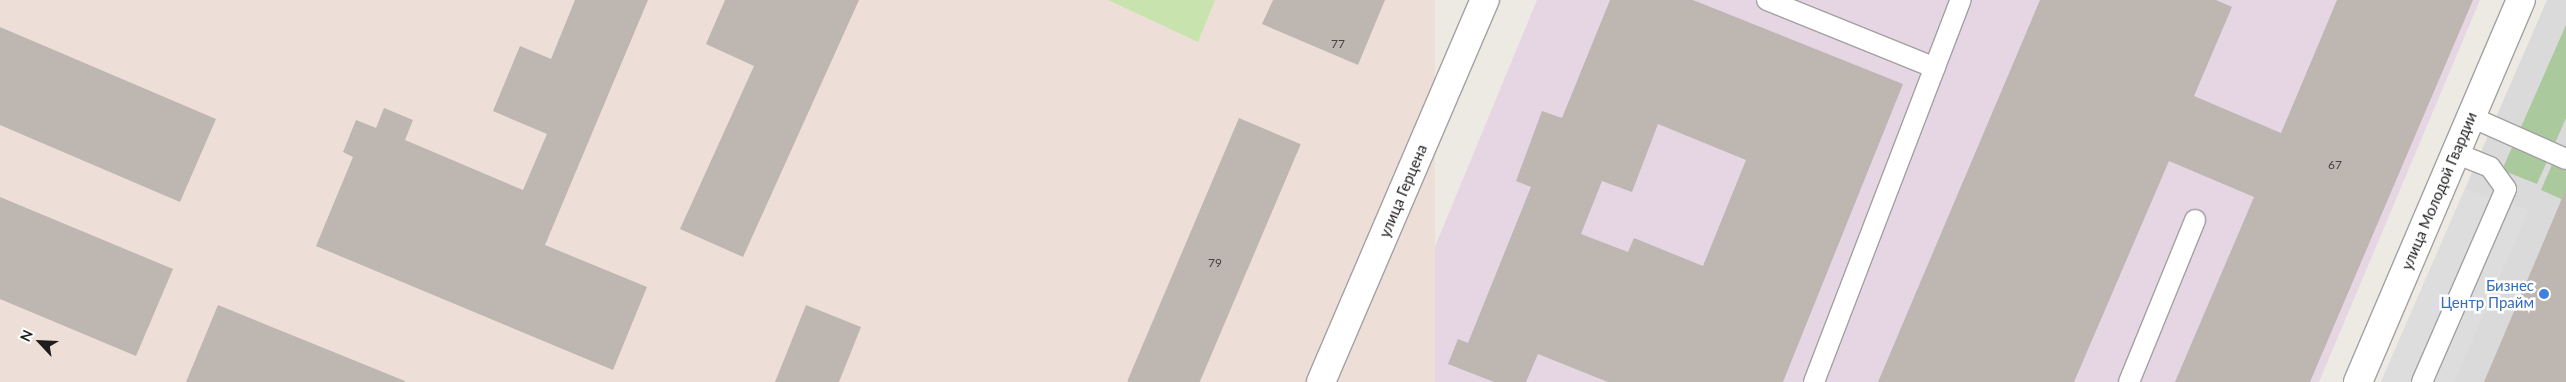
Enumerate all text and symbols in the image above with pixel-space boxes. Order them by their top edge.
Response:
house number: 77 [1331,37,1345,51]
street label: улица Молодой Гвардии [2398,109,2480,273]
street label: улица Герцена [1375,142,1431,240]
house number: 67 [2328,158,2342,172]
house number: 79 [1208,256,1222,270]
place label: Бизнес Центр Прайм [2441,276,2534,311]
marker: Бизнес Центр Прайм [2538,288,2550,300]
north arrow [15,317,65,367]
text: N [16,327,36,344]

